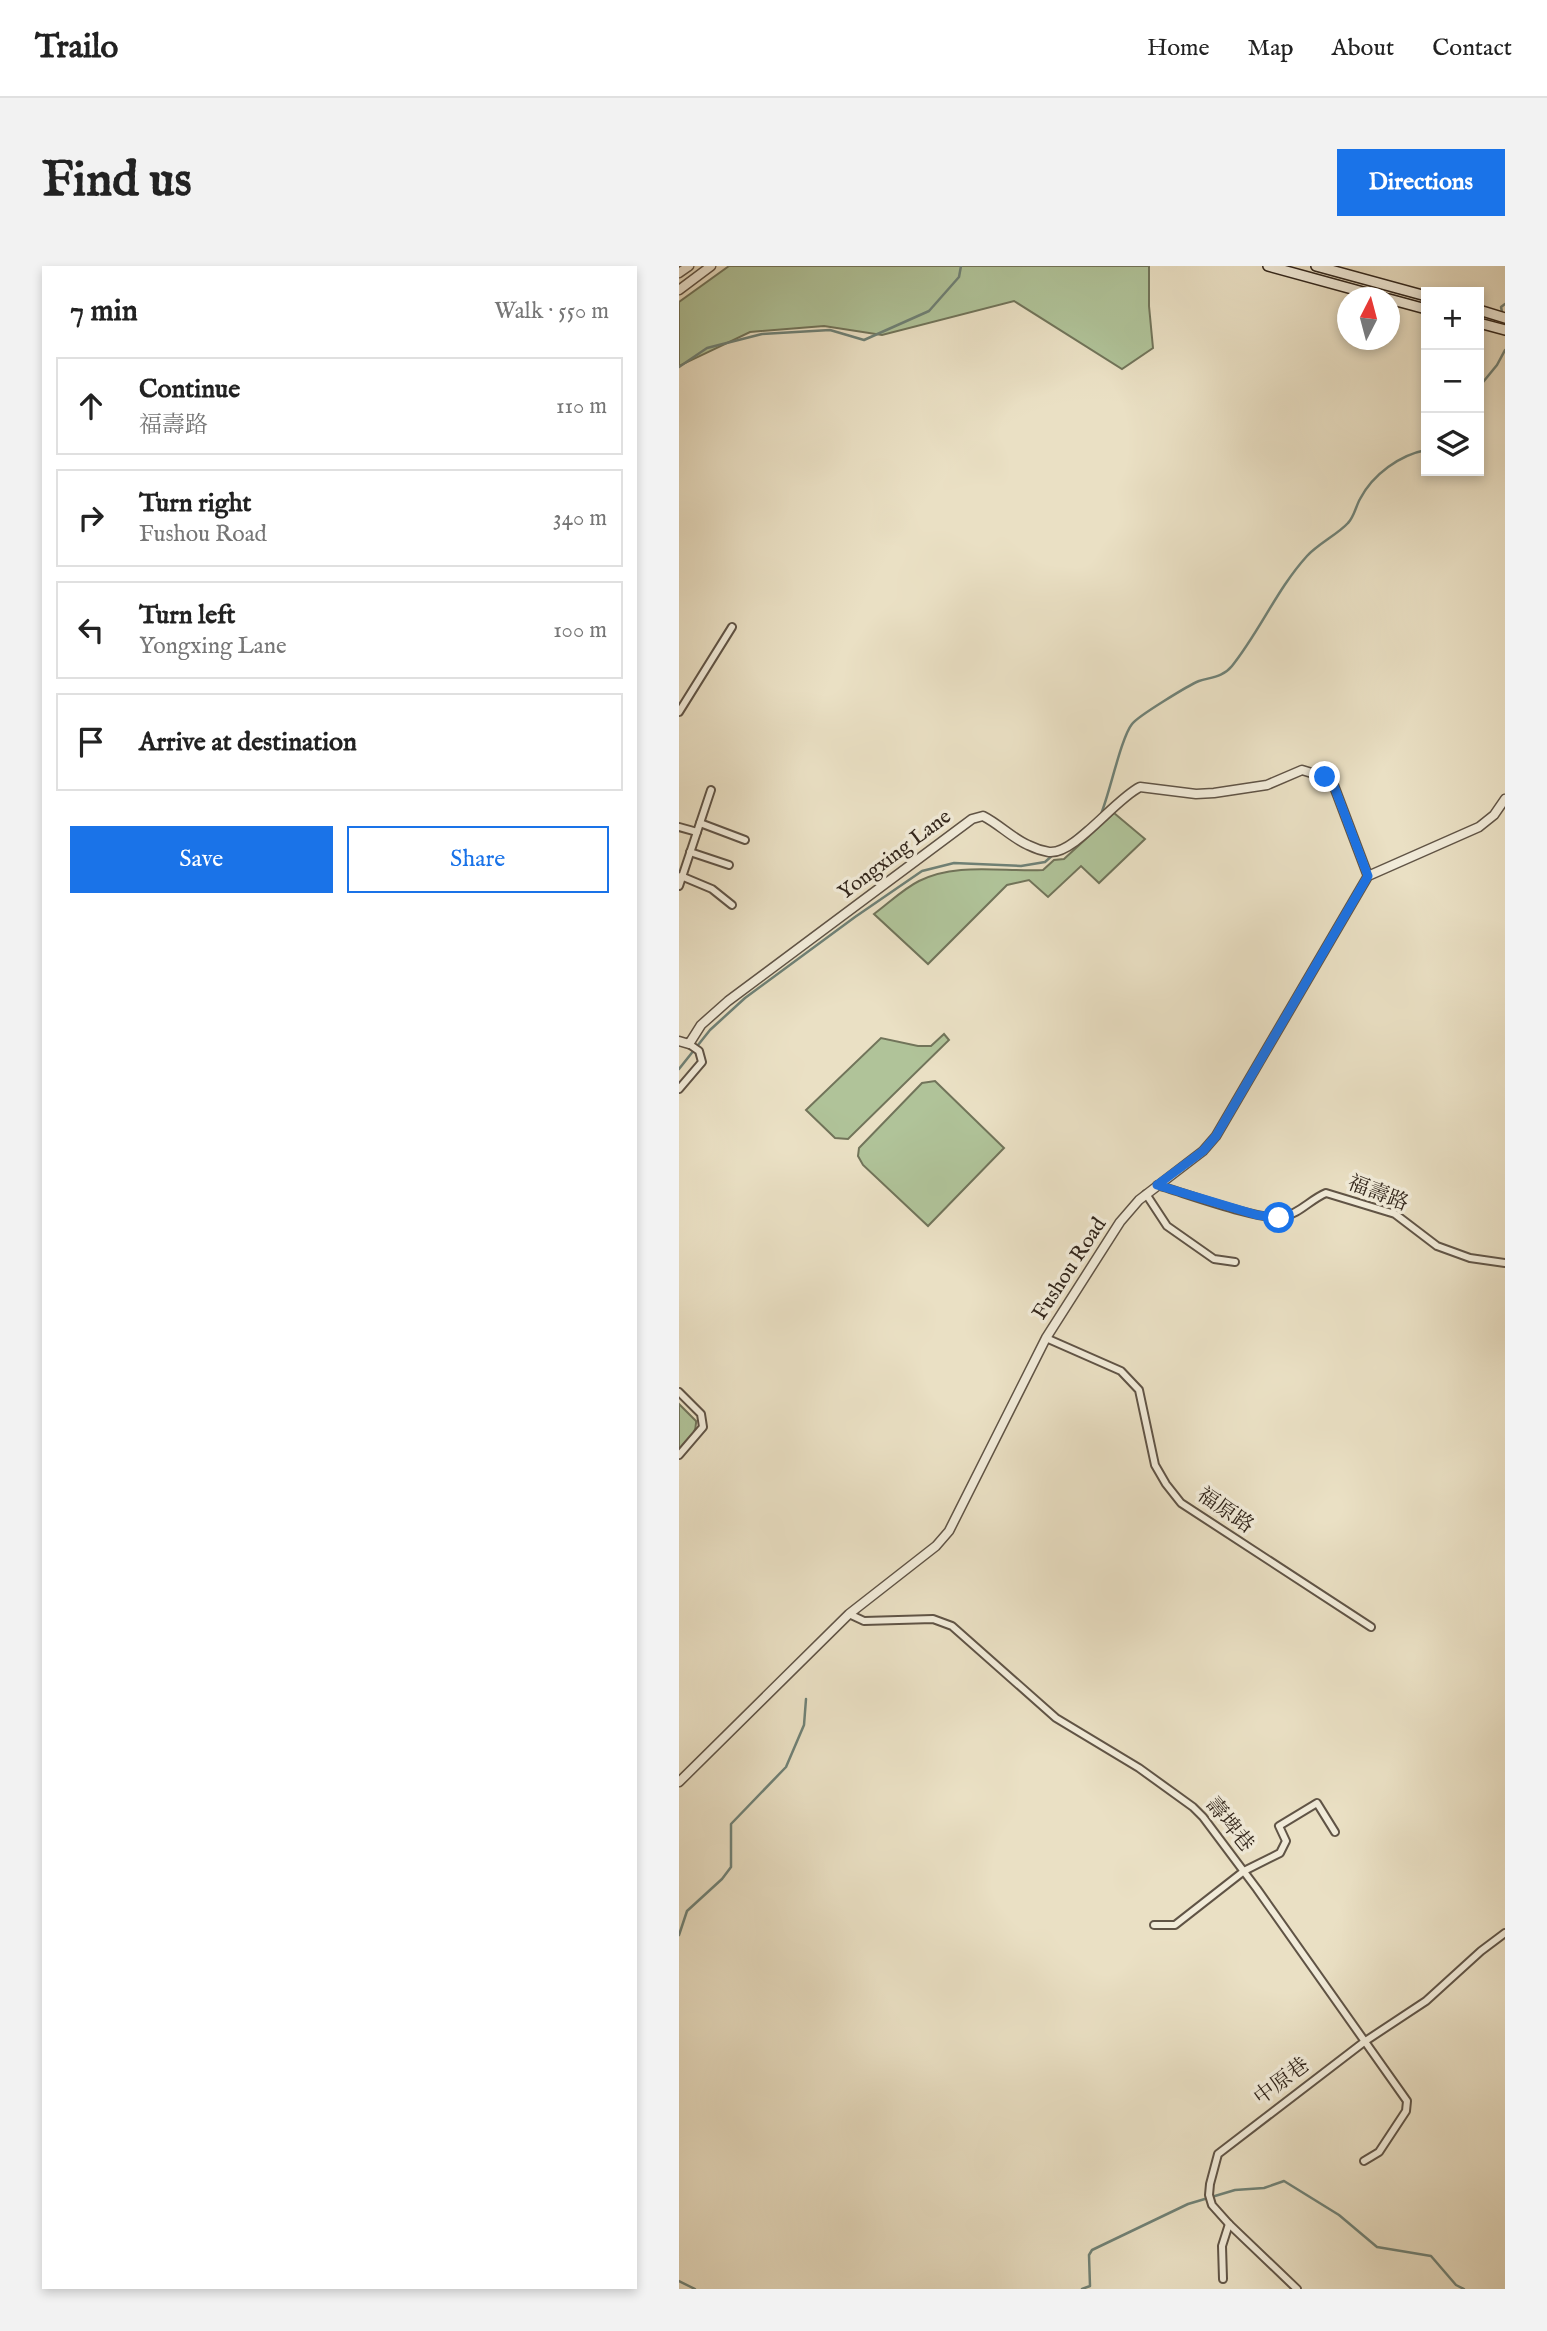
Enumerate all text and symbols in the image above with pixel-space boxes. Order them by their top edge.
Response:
text: Trailo [35,27,118,69]
text: Home [1147,33,1210,64]
text: Map [1248,33,1294,64]
text: About [1332,33,1394,64]
text: Contact [1432,33,1512,64]
button: Directions [1337,149,1505,216]
text: Find us [42,151,192,213]
north arrow [1337,287,1400,350]
map controls [1421,287,1484,476]
button: + [1421,287,1484,350]
text: 7 min [70,293,138,331]
text: Walk · 550 m [494,297,609,326]
button: − [1421,350,1484,413]
text: Continue [139,373,240,406]
icon: ahead [72,387,110,425]
text: 110 m [556,392,607,421]
text: 福壽路 [139,411,208,440]
button: layers [1421,413,1484,476]
text: Turn right [139,487,252,520]
icon: right [72,499,110,537]
text: 340 m [553,504,607,533]
text: Fushou Road [139,520,267,549]
text: Turn left [139,599,236,632]
icon: left [72,611,110,649]
text: 100 m [553,616,607,645]
text: Yongxing Lane [139,632,286,661]
icon: arrive [72,723,110,761]
text: Arrive at destination [139,726,357,759]
route end [1309,761,1340,792]
street label: Yongxing Lane [833,803,957,906]
button: Save [70,826,333,893]
button: Share [347,826,609,893]
street label: 福壽路 [1344,1170,1412,1218]
route start [1263,1202,1294,1233]
street label: Fushou Road [1027,1212,1114,1325]
street label: 福原路 [1191,1482,1259,1540]
street label: 壽埤巷 [1199,1792,1259,1858]
street label: 中原巷 [1249,2052,1315,2112]

